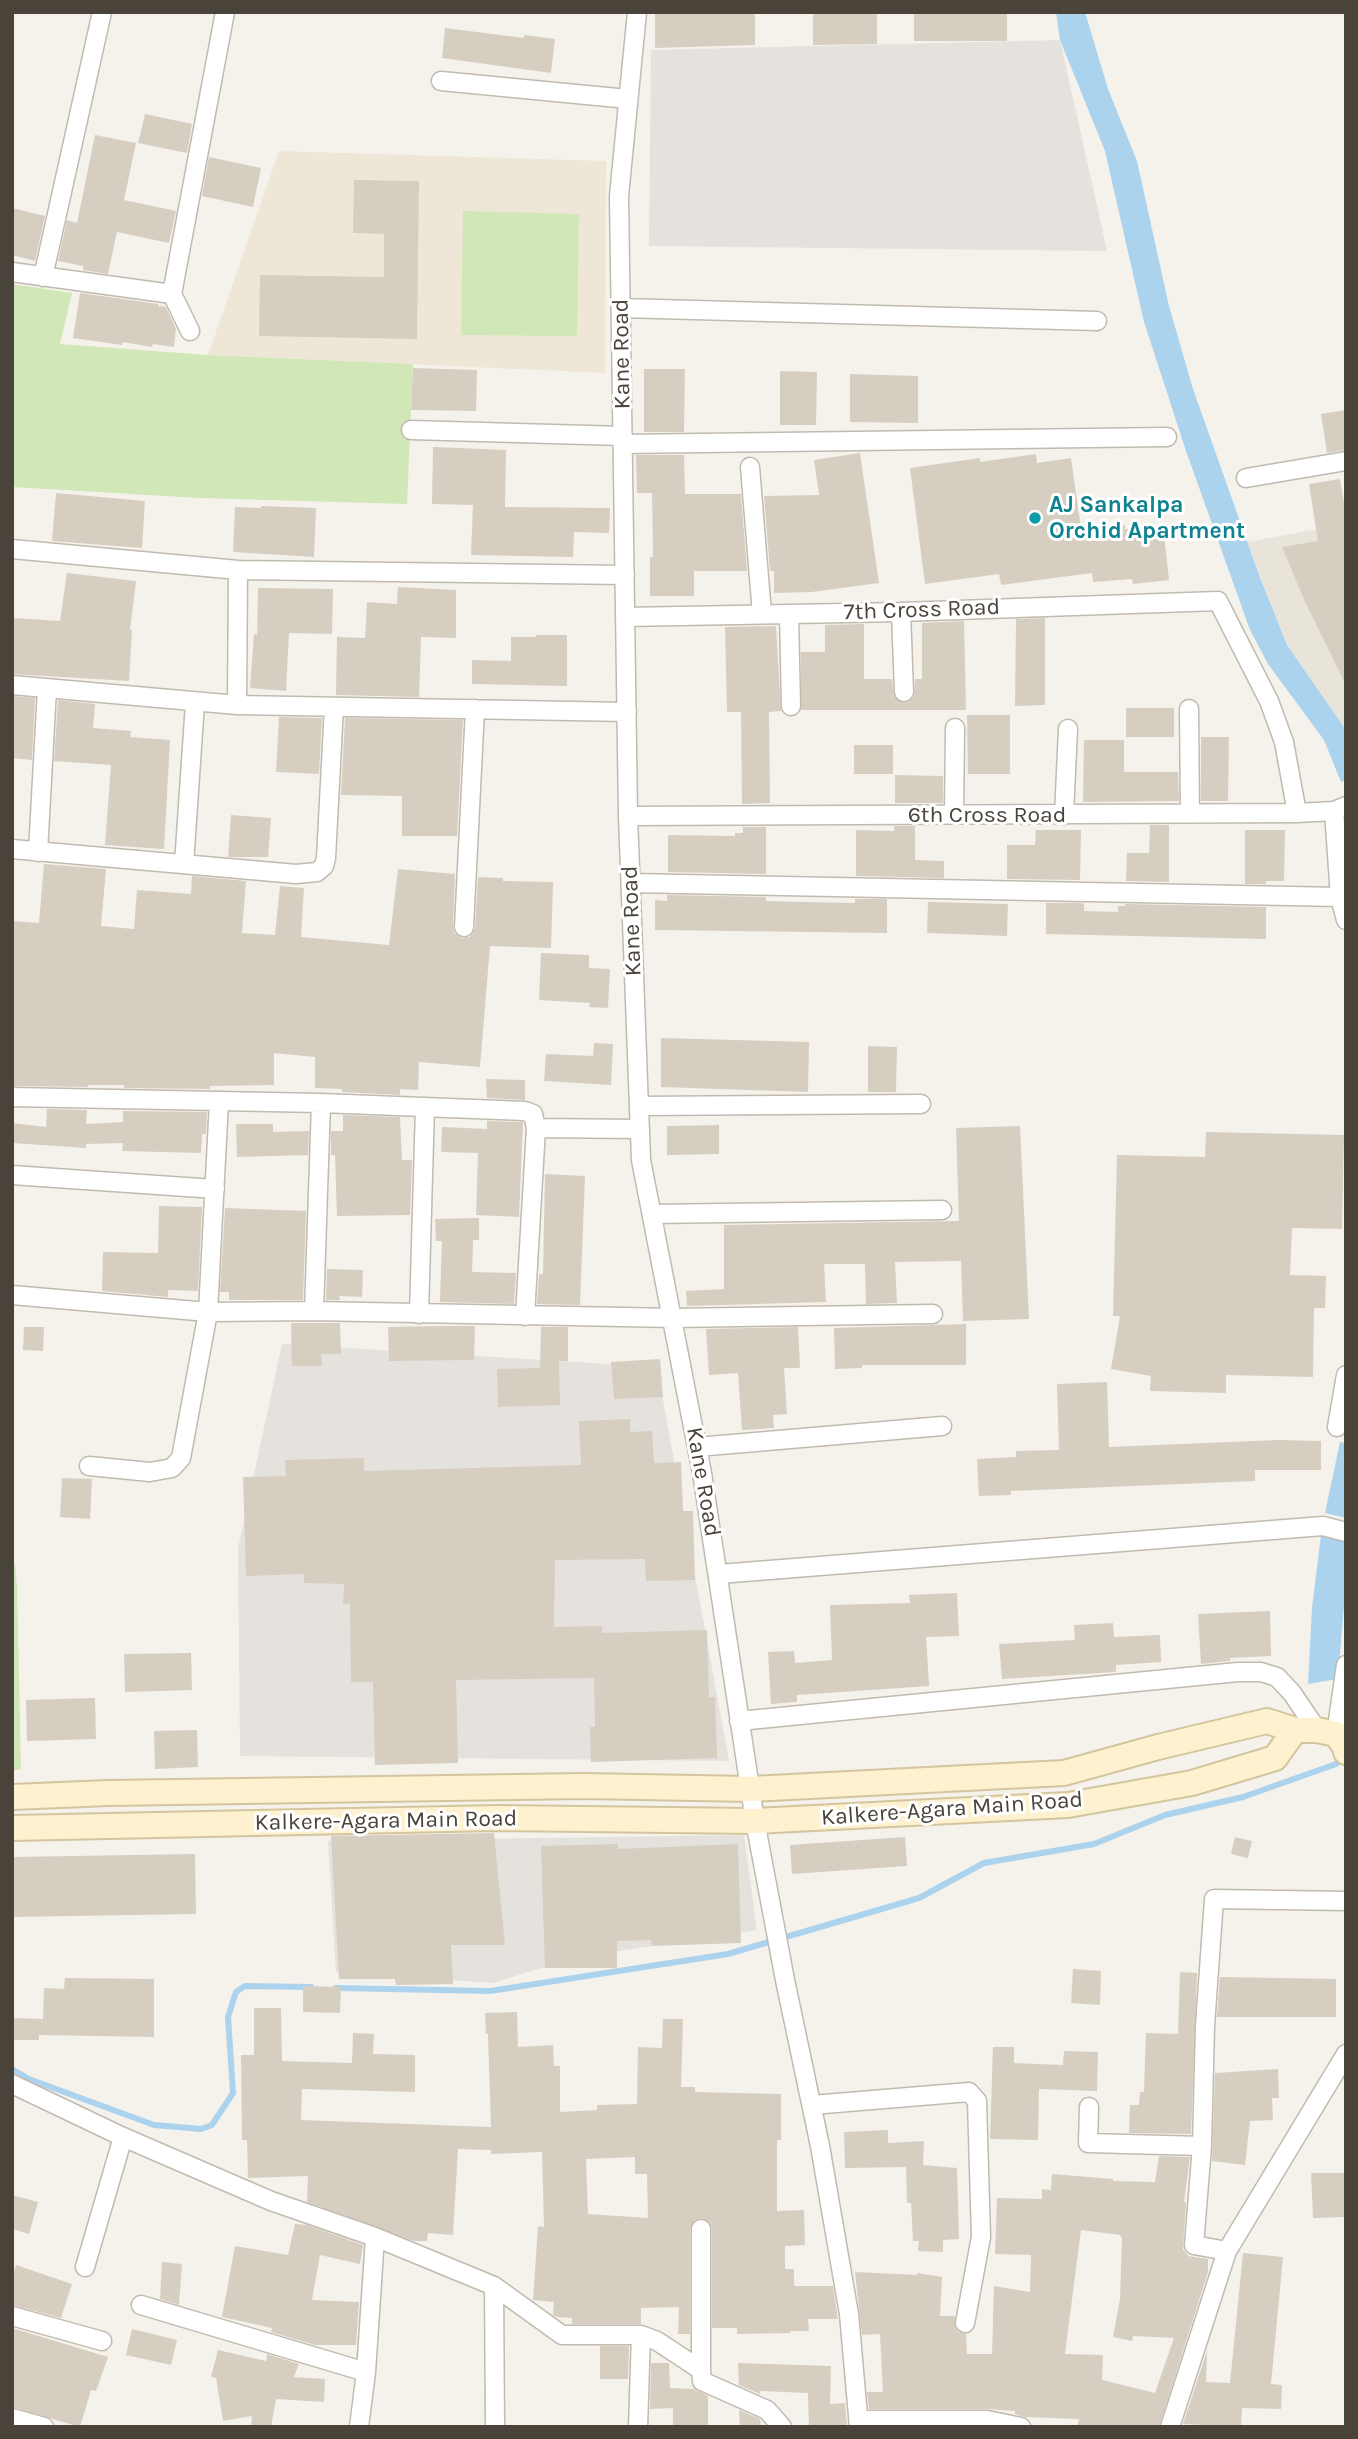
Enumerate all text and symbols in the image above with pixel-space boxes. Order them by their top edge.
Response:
street label: Kane Road [607,298,637,410]
place label: AJ Sankalpa Orchid Apartment [1049,491,1245,545]
marker: AJ Sankalpa Orchid Apartment [1027,510,1043,526]
street label: 7th Cross Road [843,593,1001,627]
street label: 6th Cross Road [908,801,1066,829]
street label: Kane Road [616,865,648,977]
street label: Kane Road [680,1425,726,1539]
street label: Kalkere-Agara Main Road [820,1786,1084,1832]
street label: Kalkere-Agara Main Road [255,1805,517,1837]

